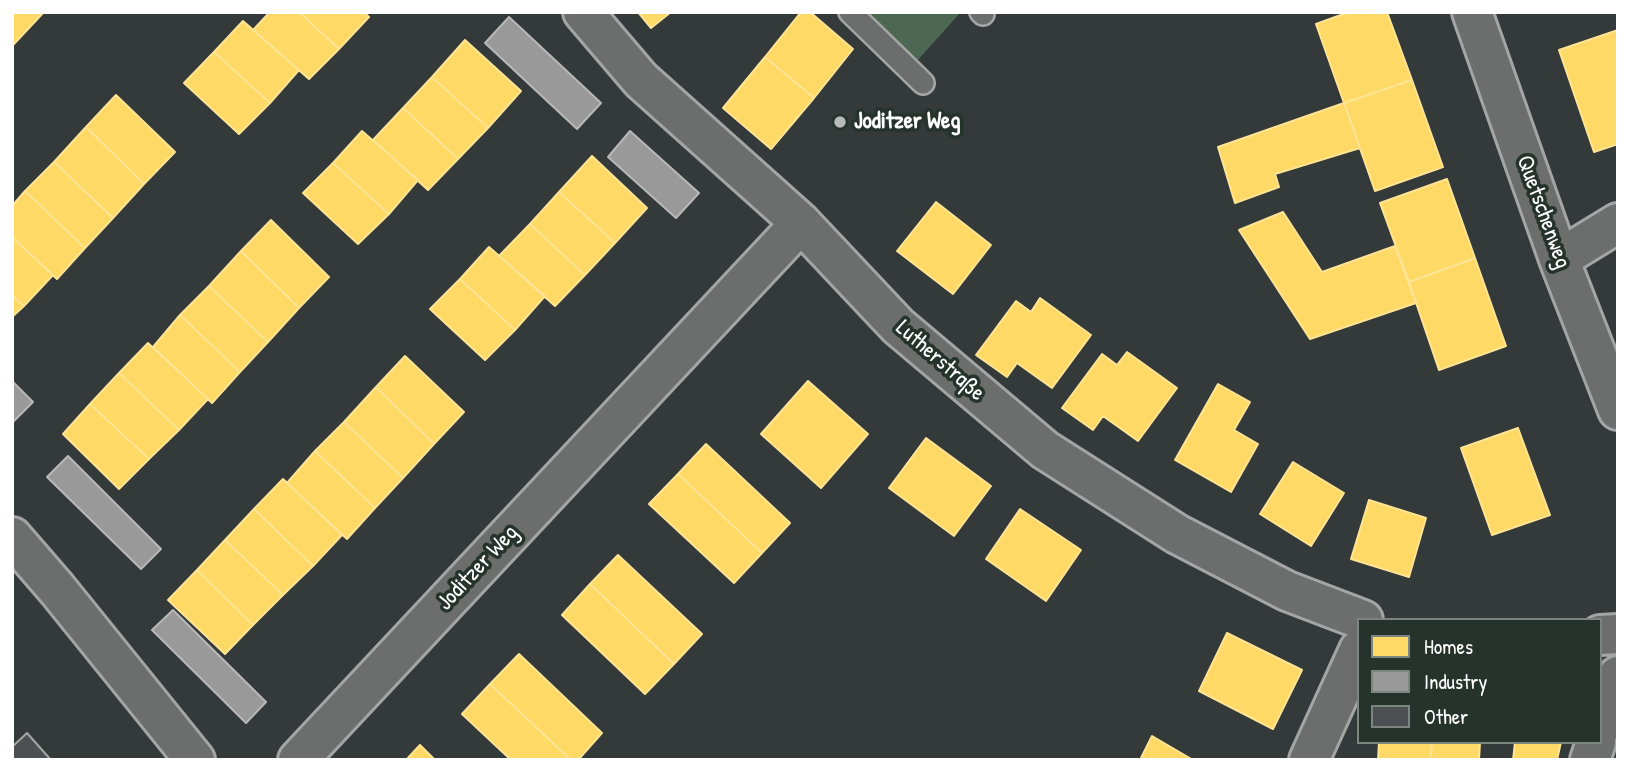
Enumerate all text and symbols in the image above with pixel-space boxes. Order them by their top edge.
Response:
place label: Joditzer Weg [854,108,961,136]
marker: Joditzer Weg [832,114,848,130]
street label: Quetschenweg [1510,152,1576,272]
street label: Lutherstraße [890,315,990,407]
street label: Joditzer Weg [432,520,524,616]
legend [1357,618,1602,744]
text: Homes [1424,632,1473,661]
text: Industry [1424,667,1487,696]
text: Other [1424,702,1468,731]

